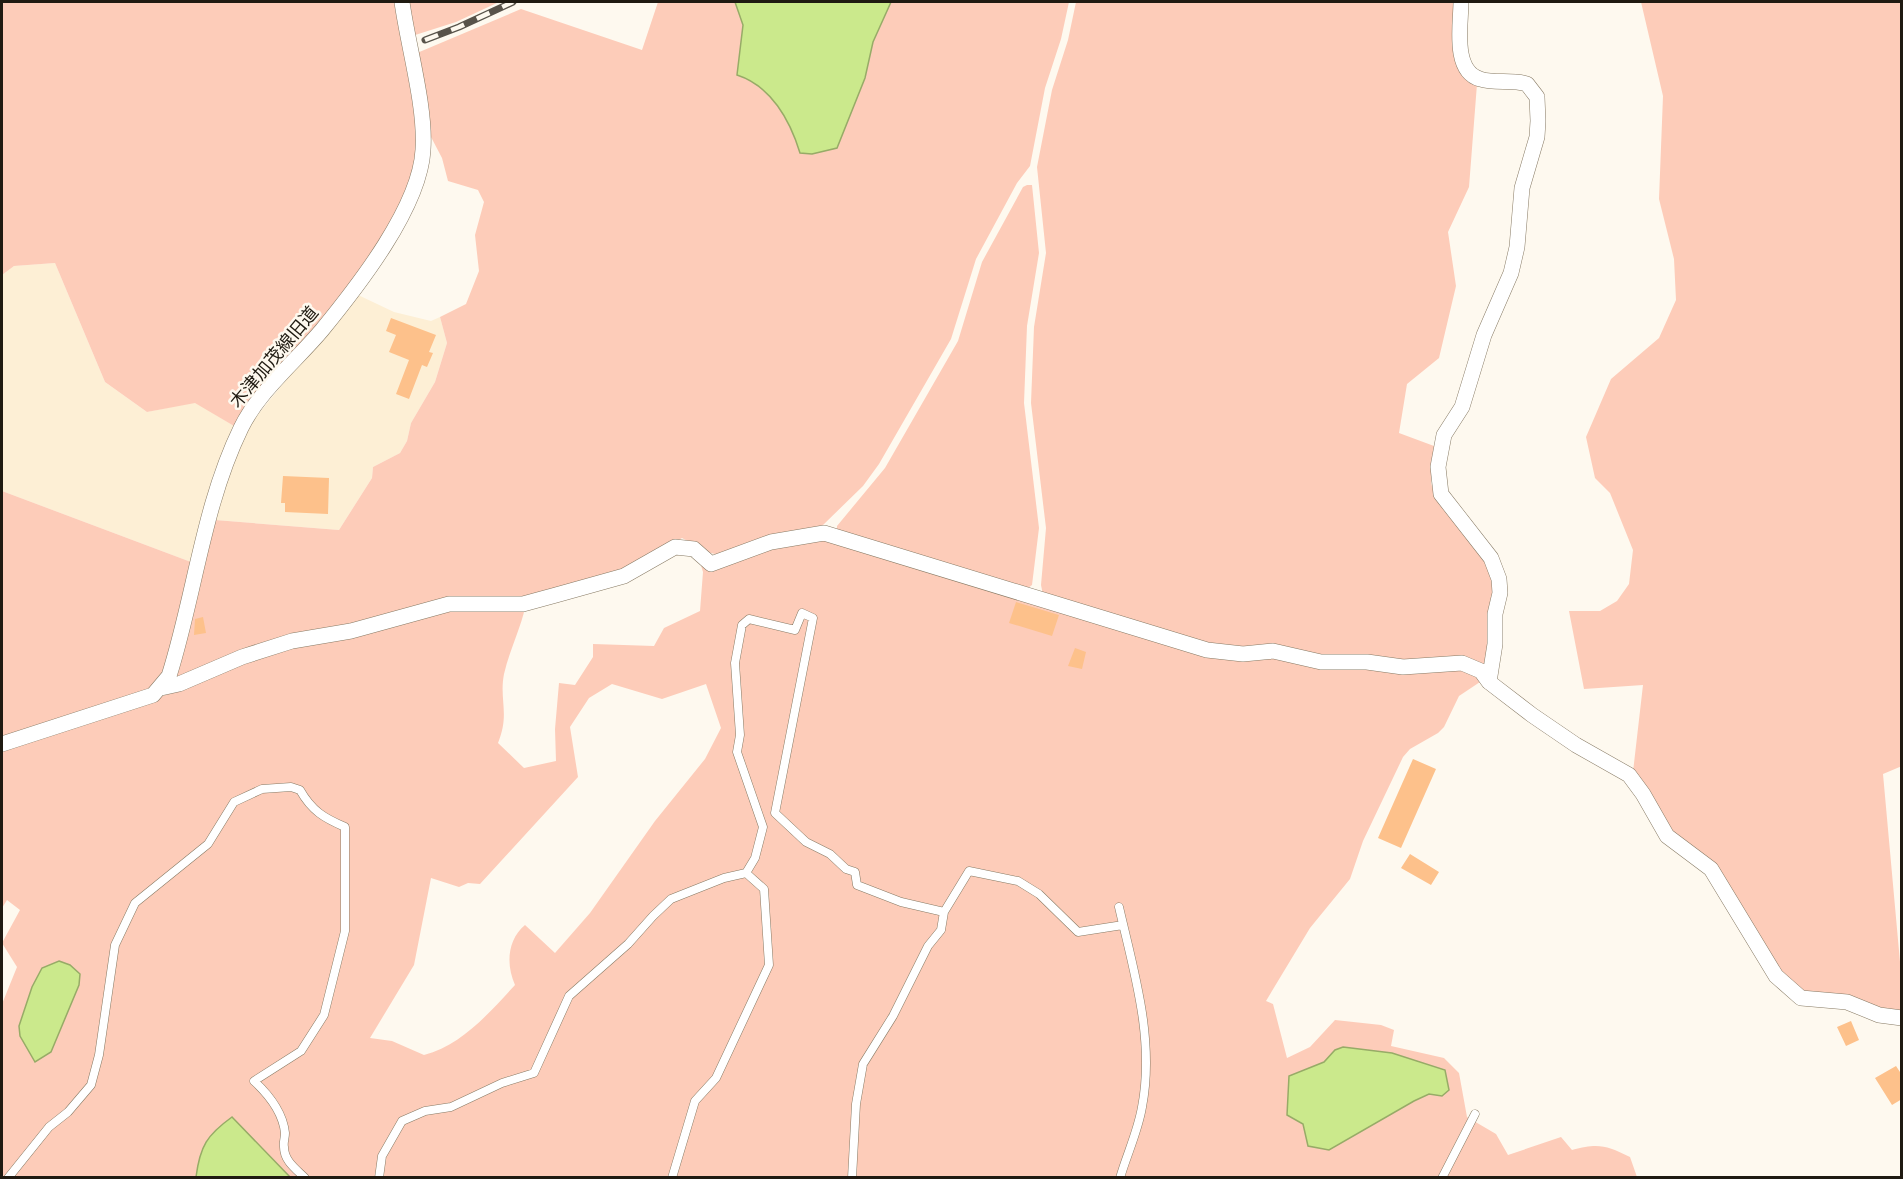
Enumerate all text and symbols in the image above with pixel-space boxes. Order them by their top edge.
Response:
street label: 木津加茂線旧道 [226,302,324,414]

